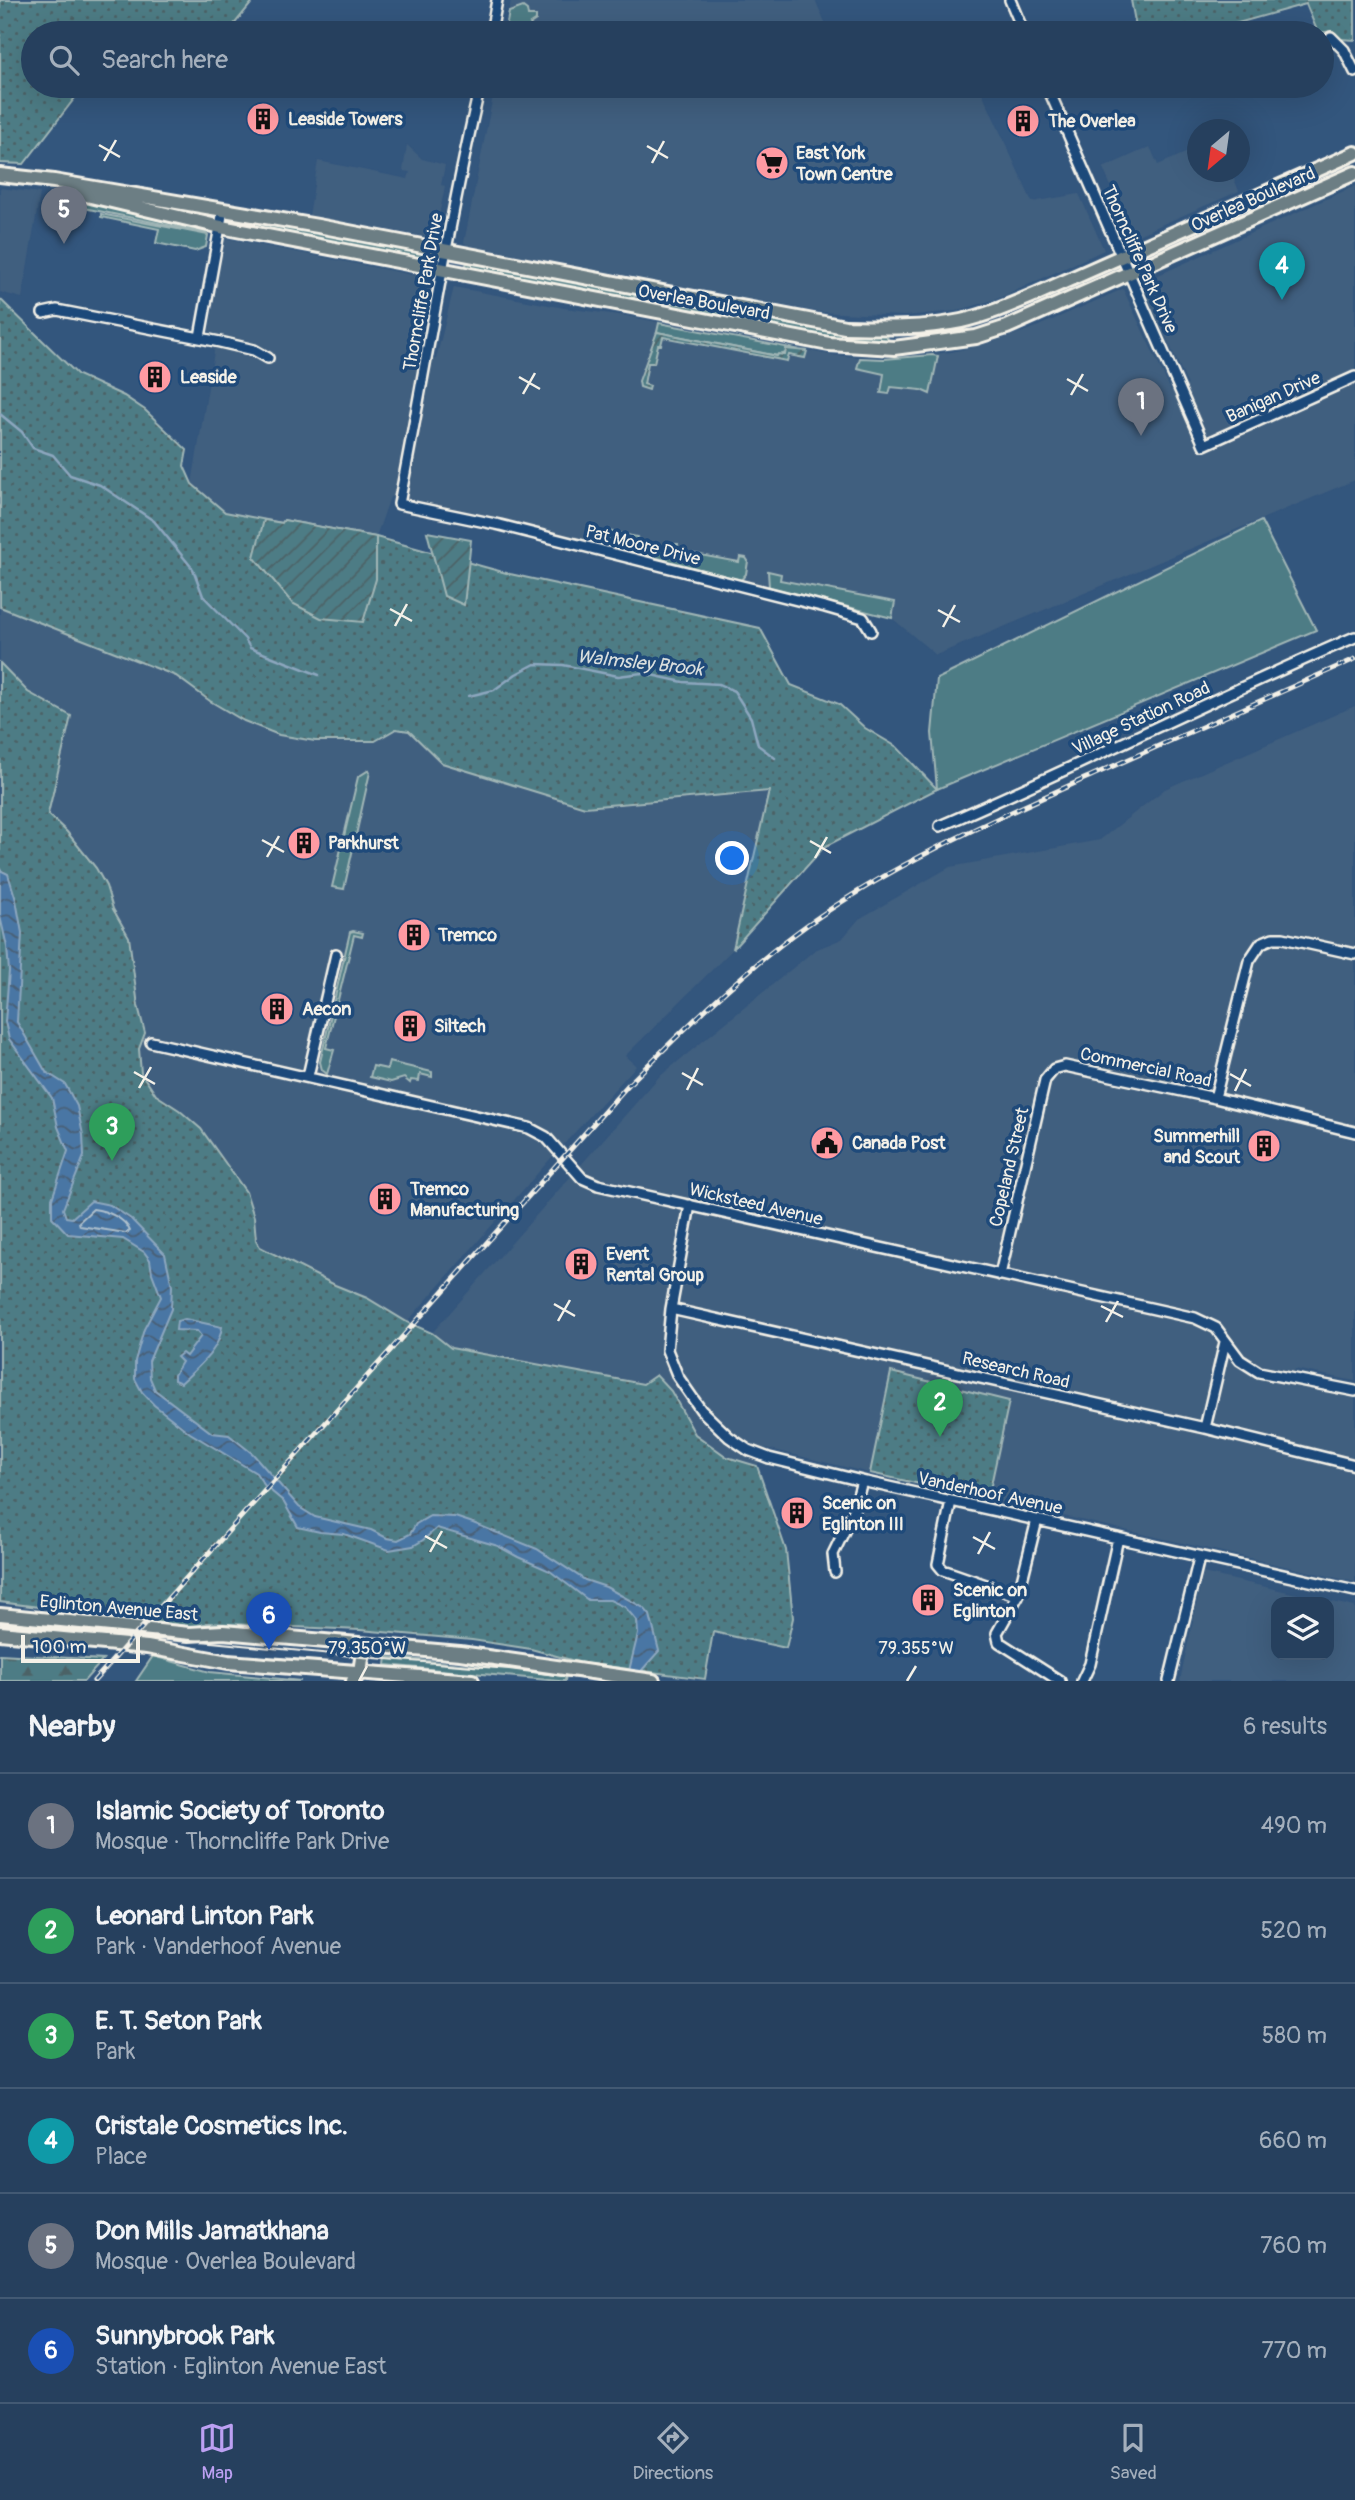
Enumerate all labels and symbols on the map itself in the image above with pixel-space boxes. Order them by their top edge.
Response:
building icon: Leaside Towers [244,100,282,138]
building icon: The Overlea [1004,102,1042,140]
place label: Leaside Towers [288,108,404,131]
place label: The Overlea [1047,110,1136,133]
north arrow [1187,119,1250,182]
place label: East York Town Centre [795,142,894,186]
supermarket icon: East York Town Centre [753,144,791,182]
street label: Overlea Boulevard [1187,162,1319,237]
street label: Thorncliffe Park Drive [1097,182,1183,337]
pin: 5 [41,186,87,244]
street label: Thorncliffe Park Drive [398,211,449,373]
pin: 4 [1259,242,1305,300]
street label: Overlea Boulevard [636,280,772,325]
building icon: Leaside [136,358,174,396]
place label: Leaside [180,366,238,389]
street label: Banigan Drive [1222,366,1324,428]
pin: 1 [1118,378,1164,436]
street label: Pat Moore Drive [583,520,703,571]
water label: Walmsley Brook [576,644,706,682]
street label: Village Station Road [1069,676,1214,760]
building icon: Parkhurst [285,824,323,862]
place label: Parkhurst [328,832,399,855]
your location [715,841,749,875]
building icon: Tremco [395,916,433,954]
place label: Tremco [437,924,497,947]
building icon: Aecon [258,990,296,1028]
place label: Aecon [302,998,351,1021]
building icon: Siltech [391,1007,429,1045]
place label: Siltech [434,1015,486,1038]
street label: Commercial Road [1078,1042,1214,1093]
pin: 3 [89,1103,135,1161]
street label: Copeland Street [985,1104,1035,1229]
public building icon: Canada Post [808,1124,846,1162]
place label: Summerhill and Scout [1153,1125,1241,1169]
building icon: Summerhill and Scout [1245,1127,1283,1165]
place label: Canada Post [852,1132,946,1155]
place label: Tremco Manufacturing [409,1178,519,1222]
street label: Wicksteed Avenue [687,1178,825,1231]
building icon: Tremco Manufacturing [366,1180,404,1218]
place label: Event Rental Group [606,1243,704,1287]
building icon: Event Rental Group [562,1245,600,1283]
street label: Research Road [960,1347,1072,1394]
pin: 2 [917,1379,963,1437]
street label: Vanderhoof Avenue [915,1467,1065,1520]
place label: Scenic on Eglinton III [822,1492,904,1536]
building icon: Scenic on Eglinton III [778,1494,816,1532]
place label: Scenic on Eglinton [953,1579,1027,1623]
building icon: Scenic on Eglinton [909,1581,947,1619]
street label: Eglinton Avenue East [39,1590,200,1627]
pin: 6 [246,1592,292,1650]
scale bar [21,1632,140,1664]
text: 79.350°W [328,1637,406,1660]
text: 79.355°W [878,1637,954,1660]

